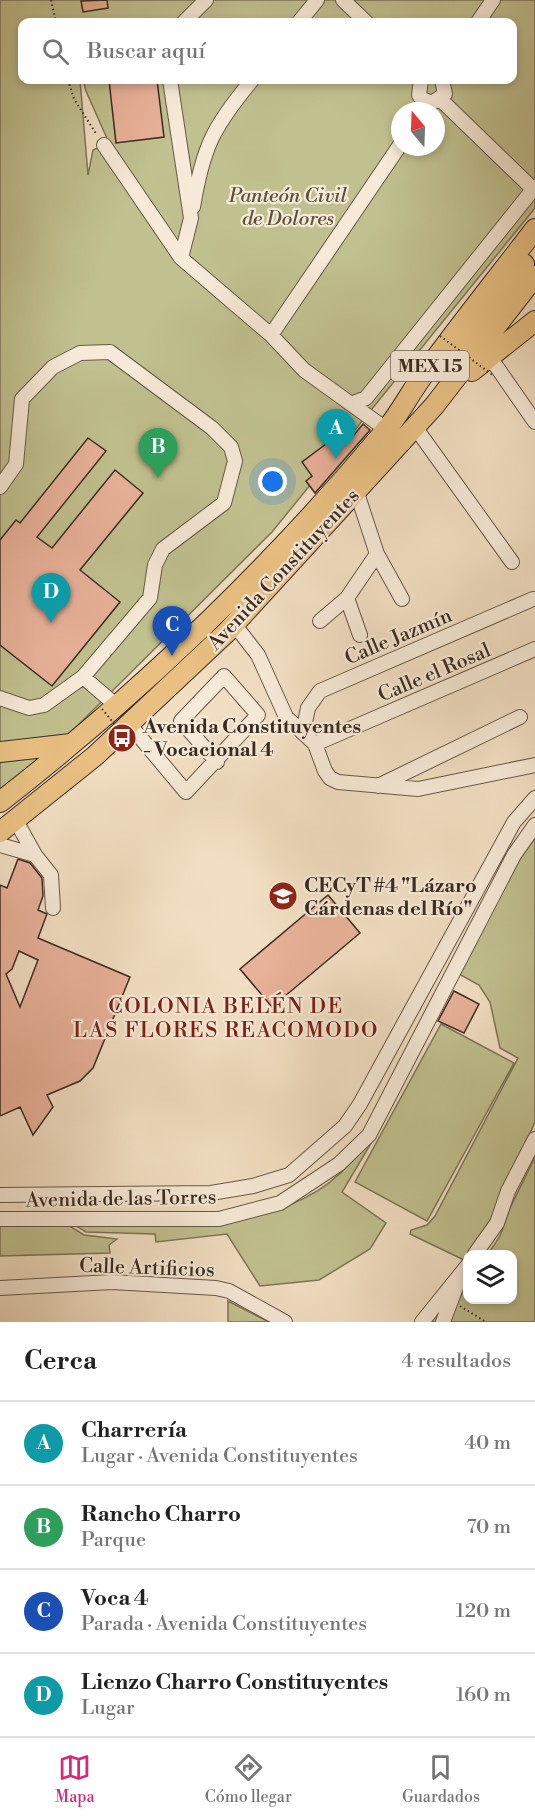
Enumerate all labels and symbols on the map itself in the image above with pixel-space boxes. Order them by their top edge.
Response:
north arrow [391,102,445,156]
park label: Panteón Civil de Dolores [228,184,348,232]
road number: MEX 15 [391,351,469,381]
pin: A [316,410,356,459]
pin: B [138,428,178,478]
your location [258,467,287,496]
street label: Avenida Constituyentes [202,484,365,657]
pin: D [32,574,70,623]
street label: Calle Jazmín [341,604,456,671]
pin: C [152,606,192,656]
street label: Calle el Rosal [375,638,495,708]
place label: Avenida Constituyentes - Vocacional 4 [142,715,361,763]
bus stop icon: Avenida Constituyentes - Vocacional 4 [106,722,138,754]
place label: CECyT #4 "Lázaro Cárdenas del Río" [304,874,477,922]
school or university icon: CECyT #4 "Lázaro Cárdenas del Río" [267,880,299,912]
district label: COLONIA BELÉN DE LAS FLORES REACOMODO [73,992,379,1044]
street label: Avenida de las Torres [24,1185,217,1214]
street label: Calle Artificios [79,1254,215,1283]

